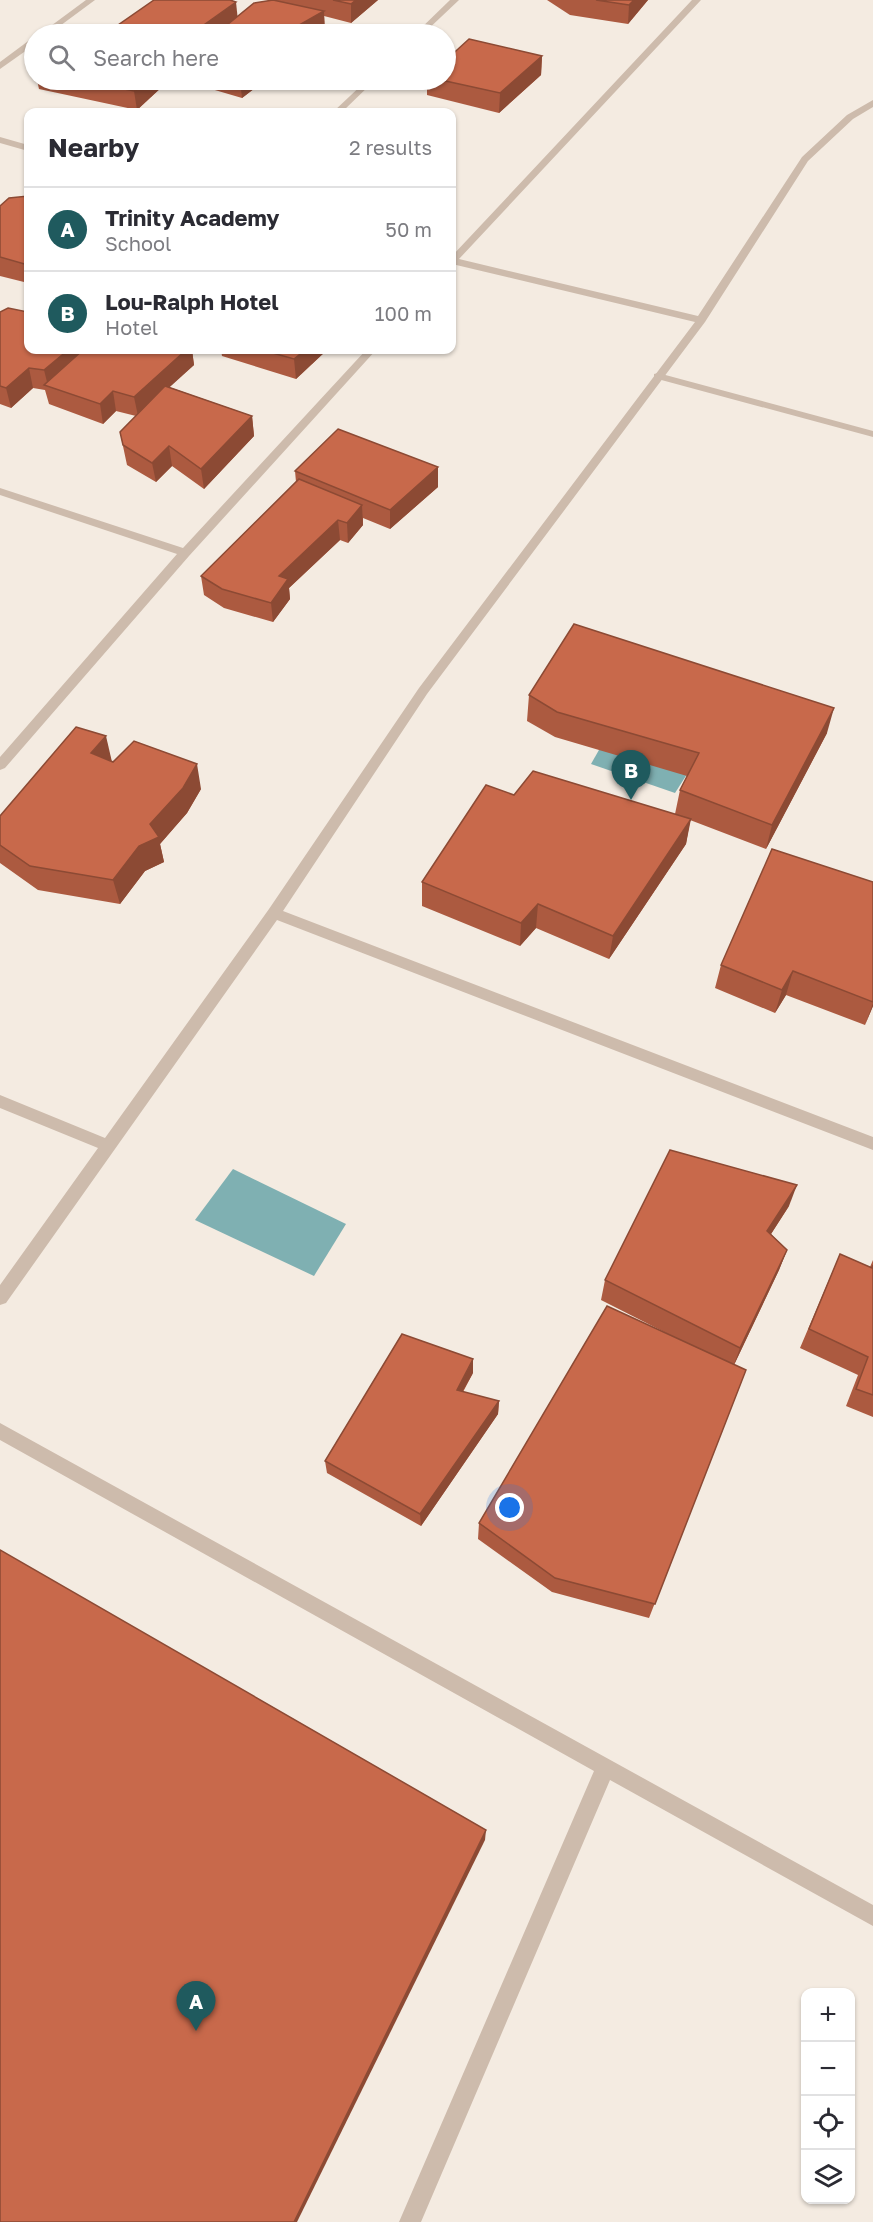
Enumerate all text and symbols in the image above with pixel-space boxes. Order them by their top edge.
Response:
search box [24,24,456,90]
icon: search [45,41,78,74]
text: Search here [93,44,219,71]
text: Nearby [48,132,139,163]
text: 2 results [349,135,432,159]
text: Trinity Academy [105,204,280,231]
text: A [60,217,75,241]
text: 50 m [385,217,432,241]
text: School [105,231,171,255]
text: Lou-Ralph Hotel [105,288,279,315]
text: B [60,301,75,325]
text: 100 m [375,301,432,325]
text: Hotel [105,315,158,339]
pin: B [612,750,650,800]
your location [495,1493,524,1522]
pin: A [176,1982,216,2031]
map controls [801,1988,855,2204]
button: + [801,1988,855,2042]
button: − [801,2042,855,2096]
button: locate [801,2096,855,2150]
button: layers [801,2150,855,2204]

